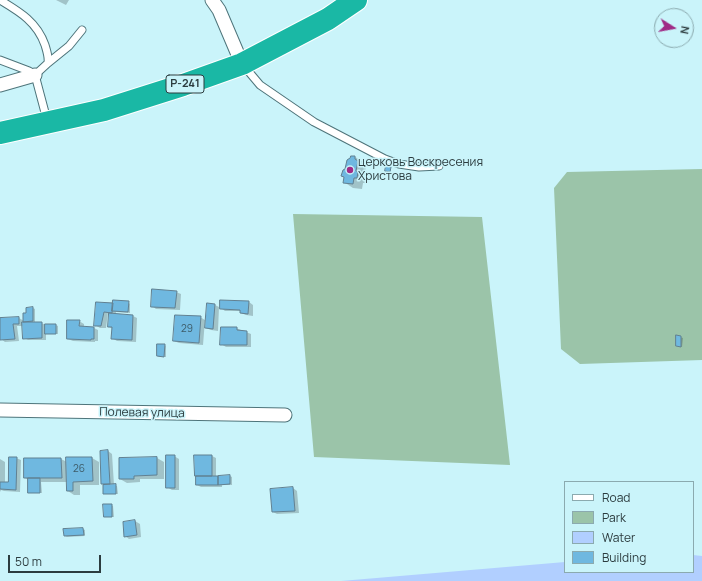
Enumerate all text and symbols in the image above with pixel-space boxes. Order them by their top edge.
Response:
north arrow [654,8,694,48]
text: N [677,25,693,36]
road number: Р-241 [166,75,204,93]
place label: церковь Воскресения Христова [358,156,483,184]
marker: церковь Воскресения Христова [345,165,355,175]
house number: 29 [181,323,193,335]
street label: Полевая улица [99,405,185,421]
house number: 26 [73,463,85,475]
legend [564,481,694,573]
text: Road [602,489,630,506]
text: Park [602,509,626,526]
text: Water [602,529,635,546]
scale bar [10,547,103,573]
text: Building [602,549,646,566]
text: 50 m [15,553,42,570]

